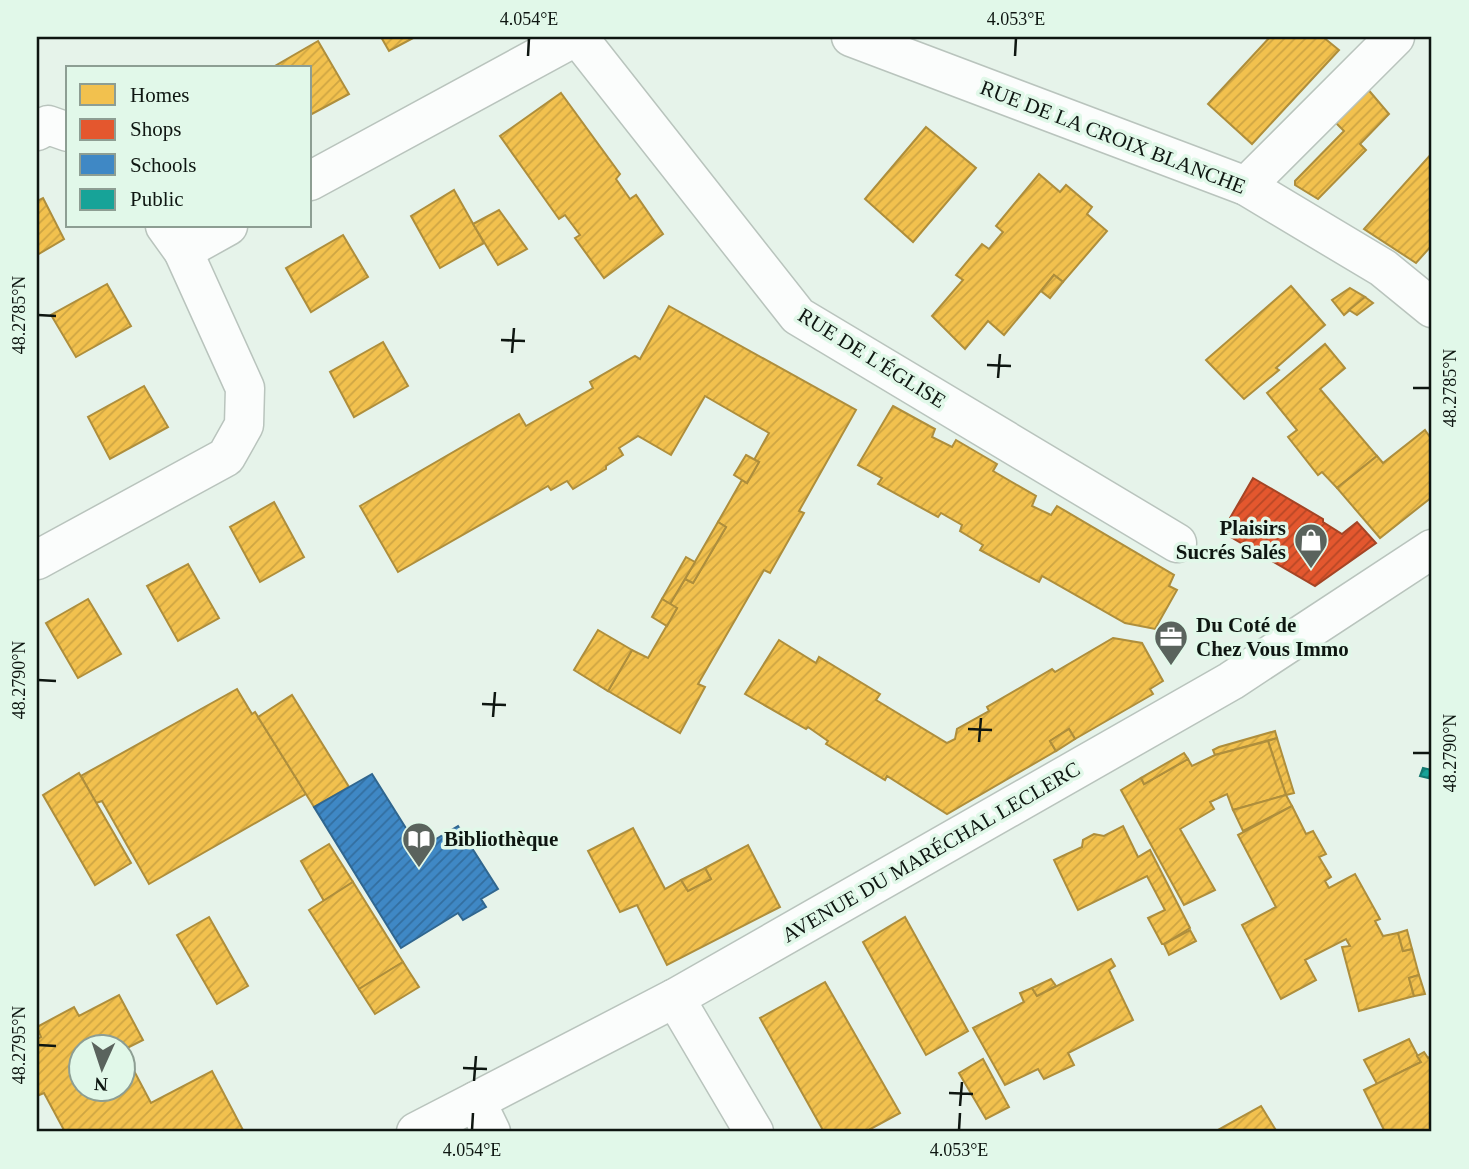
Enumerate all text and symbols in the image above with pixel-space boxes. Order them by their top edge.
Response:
text: 4.054°E [500,9,558,29]
text: 4.053°E [987,9,1045,29]
legend [66,66,312,228]
street label: RUE DE LA CROIX BLANCHE [977,75,1249,199]
text: Homes [130,83,190,107]
text: Shops [130,117,181,141]
text: Schools [130,153,197,177]
text: Public [130,187,184,211]
text: 48.2785°N [9,276,29,354]
street label: RUE DE L'ÉGLISE [794,303,950,413]
text: 48.2785°N [1440,349,1460,427]
place label: Plaisirs Sucrés Salés [1176,516,1286,564]
shop icon: Plaisirs Sucrés Salés [1292,521,1330,570]
place label: Du Coté de Chez Vous Immo [1196,613,1349,661]
office icon: Du Coté de Chez Vous Immo [1152,618,1190,667]
text: 48.2790°N [9,641,29,719]
text: 48.2790°N [1440,714,1460,792]
street label: AVENUE DU MARÉCHAL LECLERC [778,757,1084,947]
library icon: Bibliothèque [400,820,438,869]
place label: Bibliothèque [444,827,558,851]
text: 48.2795°N [9,1006,29,1084]
north arrow [66,1032,136,1102]
text: N [93,1074,109,1095]
text: 4.054°E [443,1140,501,1160]
text: 4.053°E [930,1140,988,1160]

